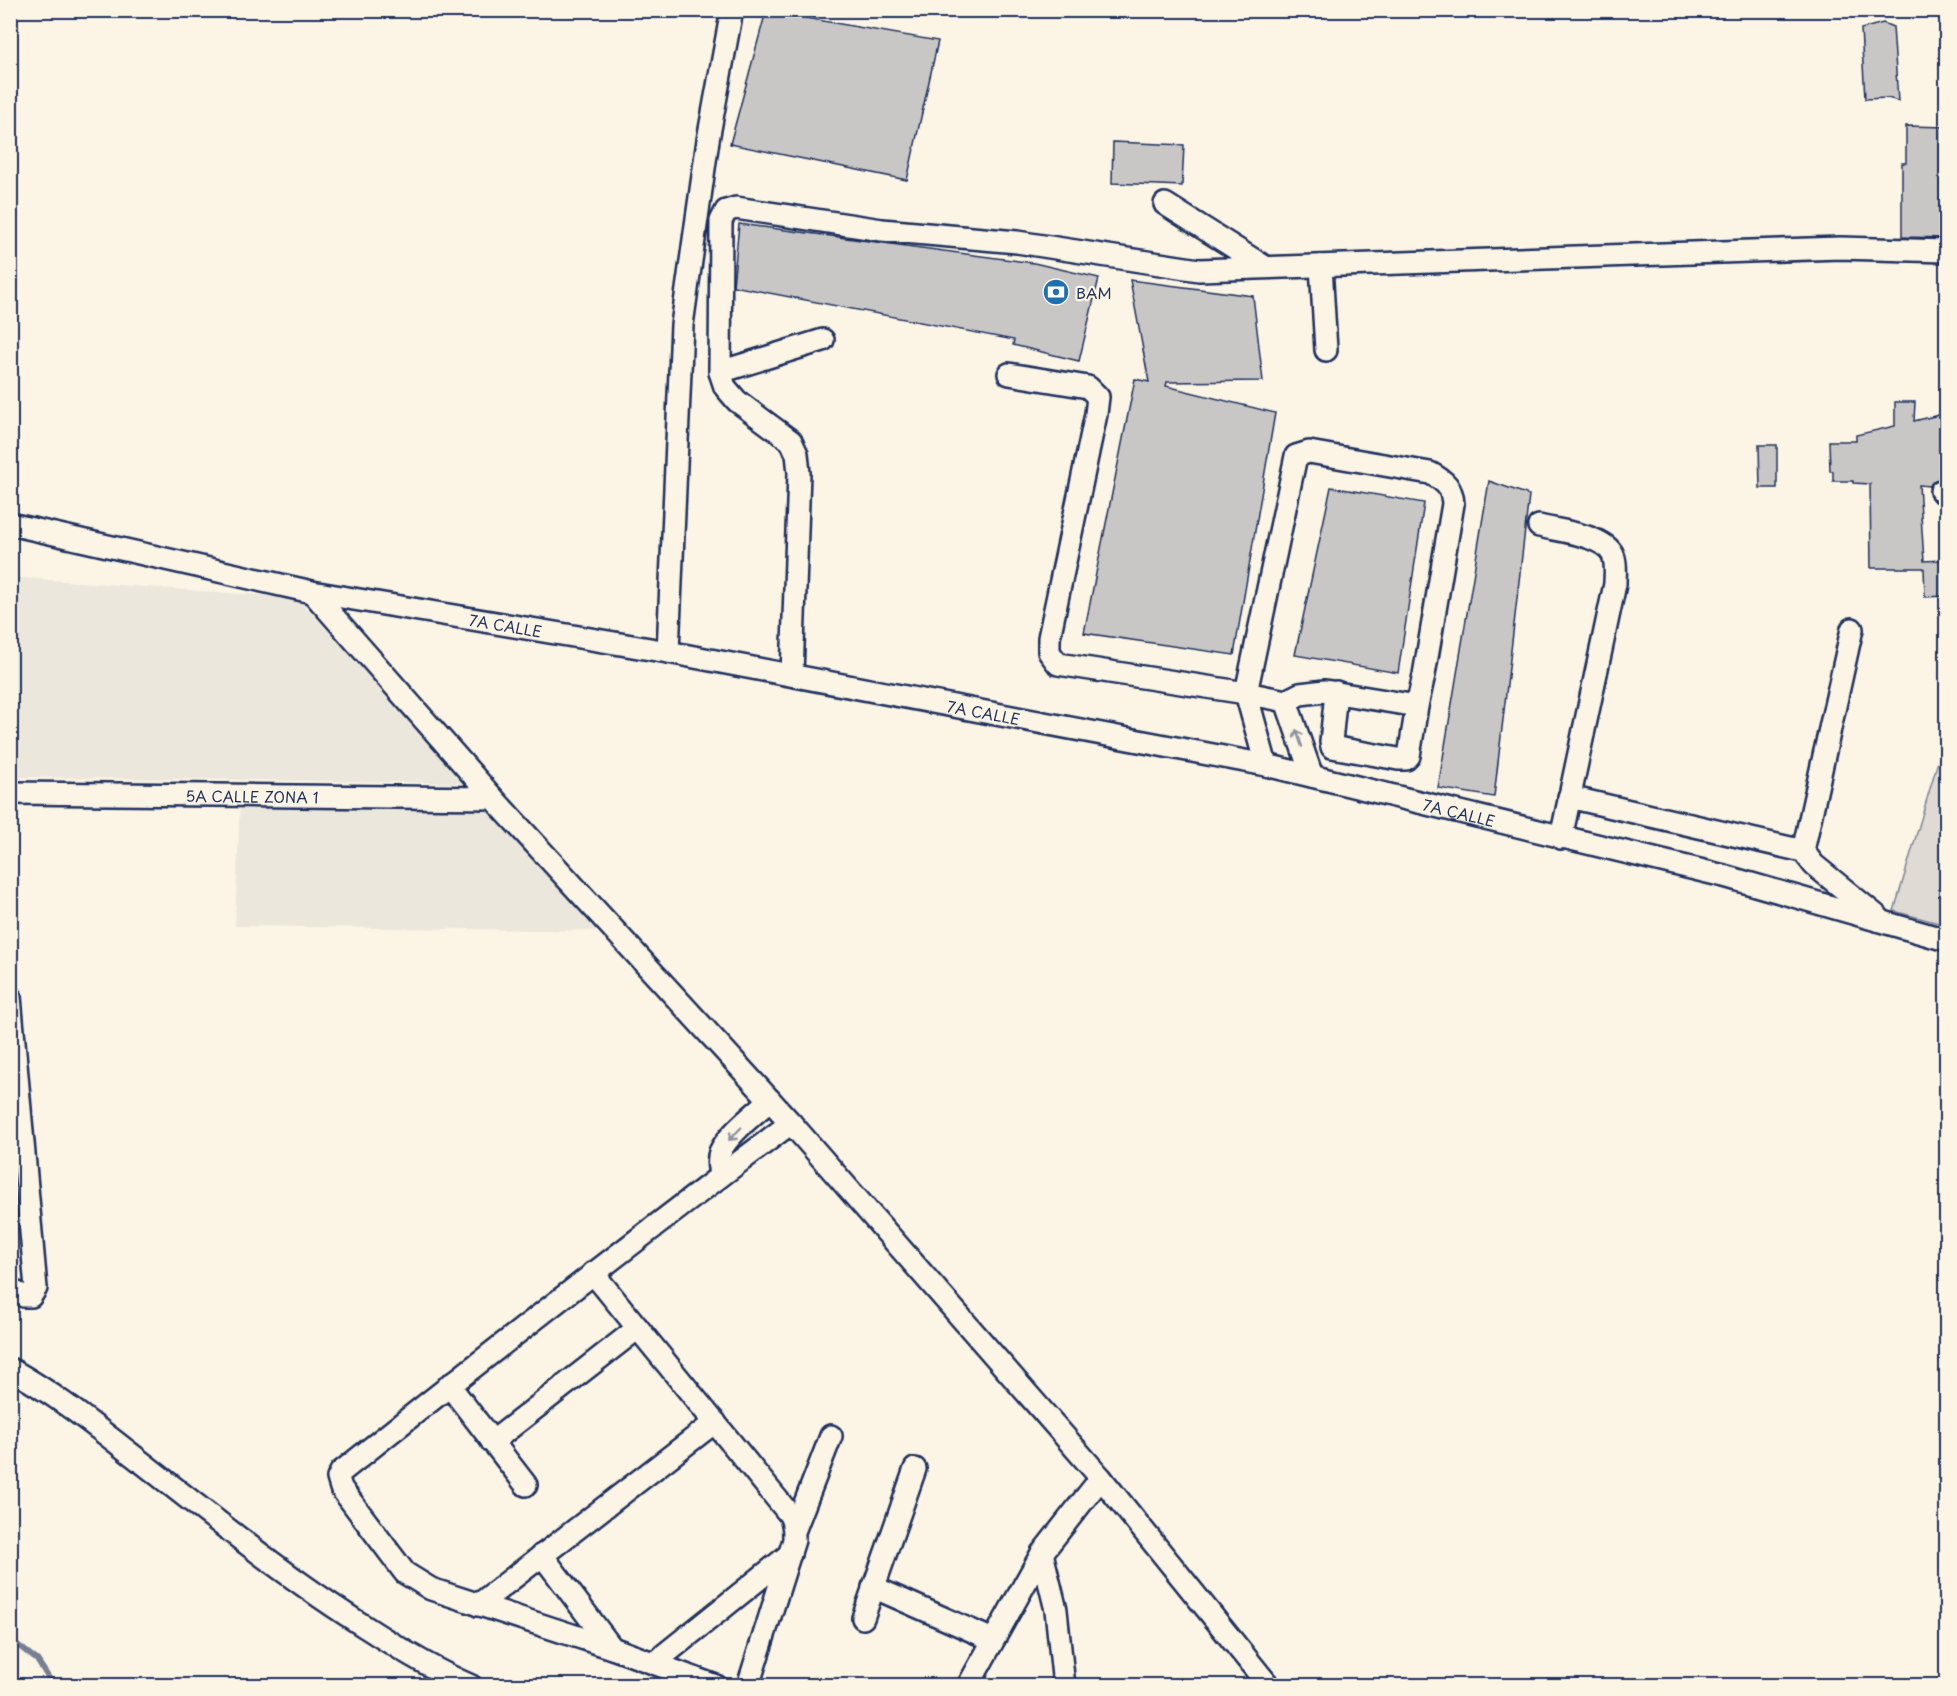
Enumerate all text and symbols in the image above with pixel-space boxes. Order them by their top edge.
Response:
bank icon: BAM [1041,277,1071,307]
place label: BAM [1076,281,1112,304]
street label: 7A CALLE [467,607,544,642]
street label: 7A CALLE [945,694,1022,730]
one-way arrow [1293,730,1304,748]
street label: 5A CALLE ZONA 1 [185,783,319,808]
street label: 7A CALLE [1421,792,1498,832]
one-way arrow [728,1126,742,1141]

